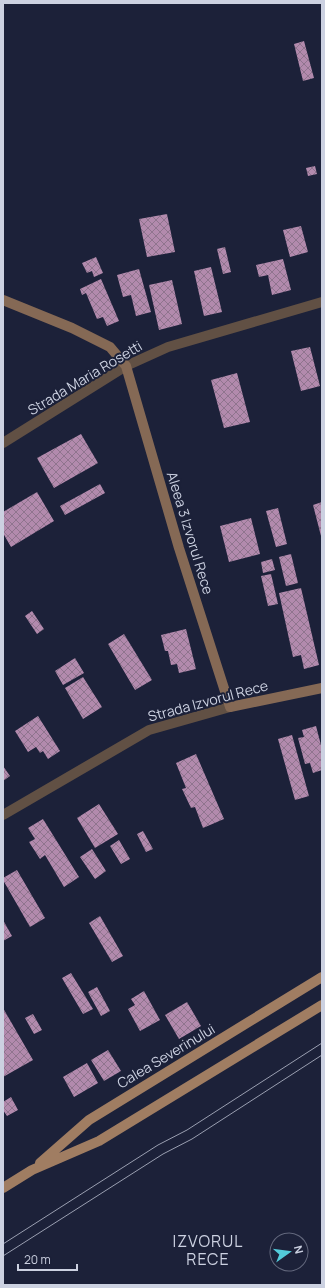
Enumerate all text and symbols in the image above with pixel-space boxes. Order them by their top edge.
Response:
street label: Strada Maria Rosetti [24,336,145,419]
street label: Aleea 3 Izvorul Rece [163,469,218,597]
street label: Strada Izvorul Rece [146,675,270,726]
street label: Calea Severinului [113,1019,218,1092]
district label: IZVORUL RECE [173,1230,243,1270]
north arrow [269,1232,309,1272]
text: N [291,1244,307,1255]
scale bar [18,1246,77,1272]
text: 20 m [24,1251,51,1268]

